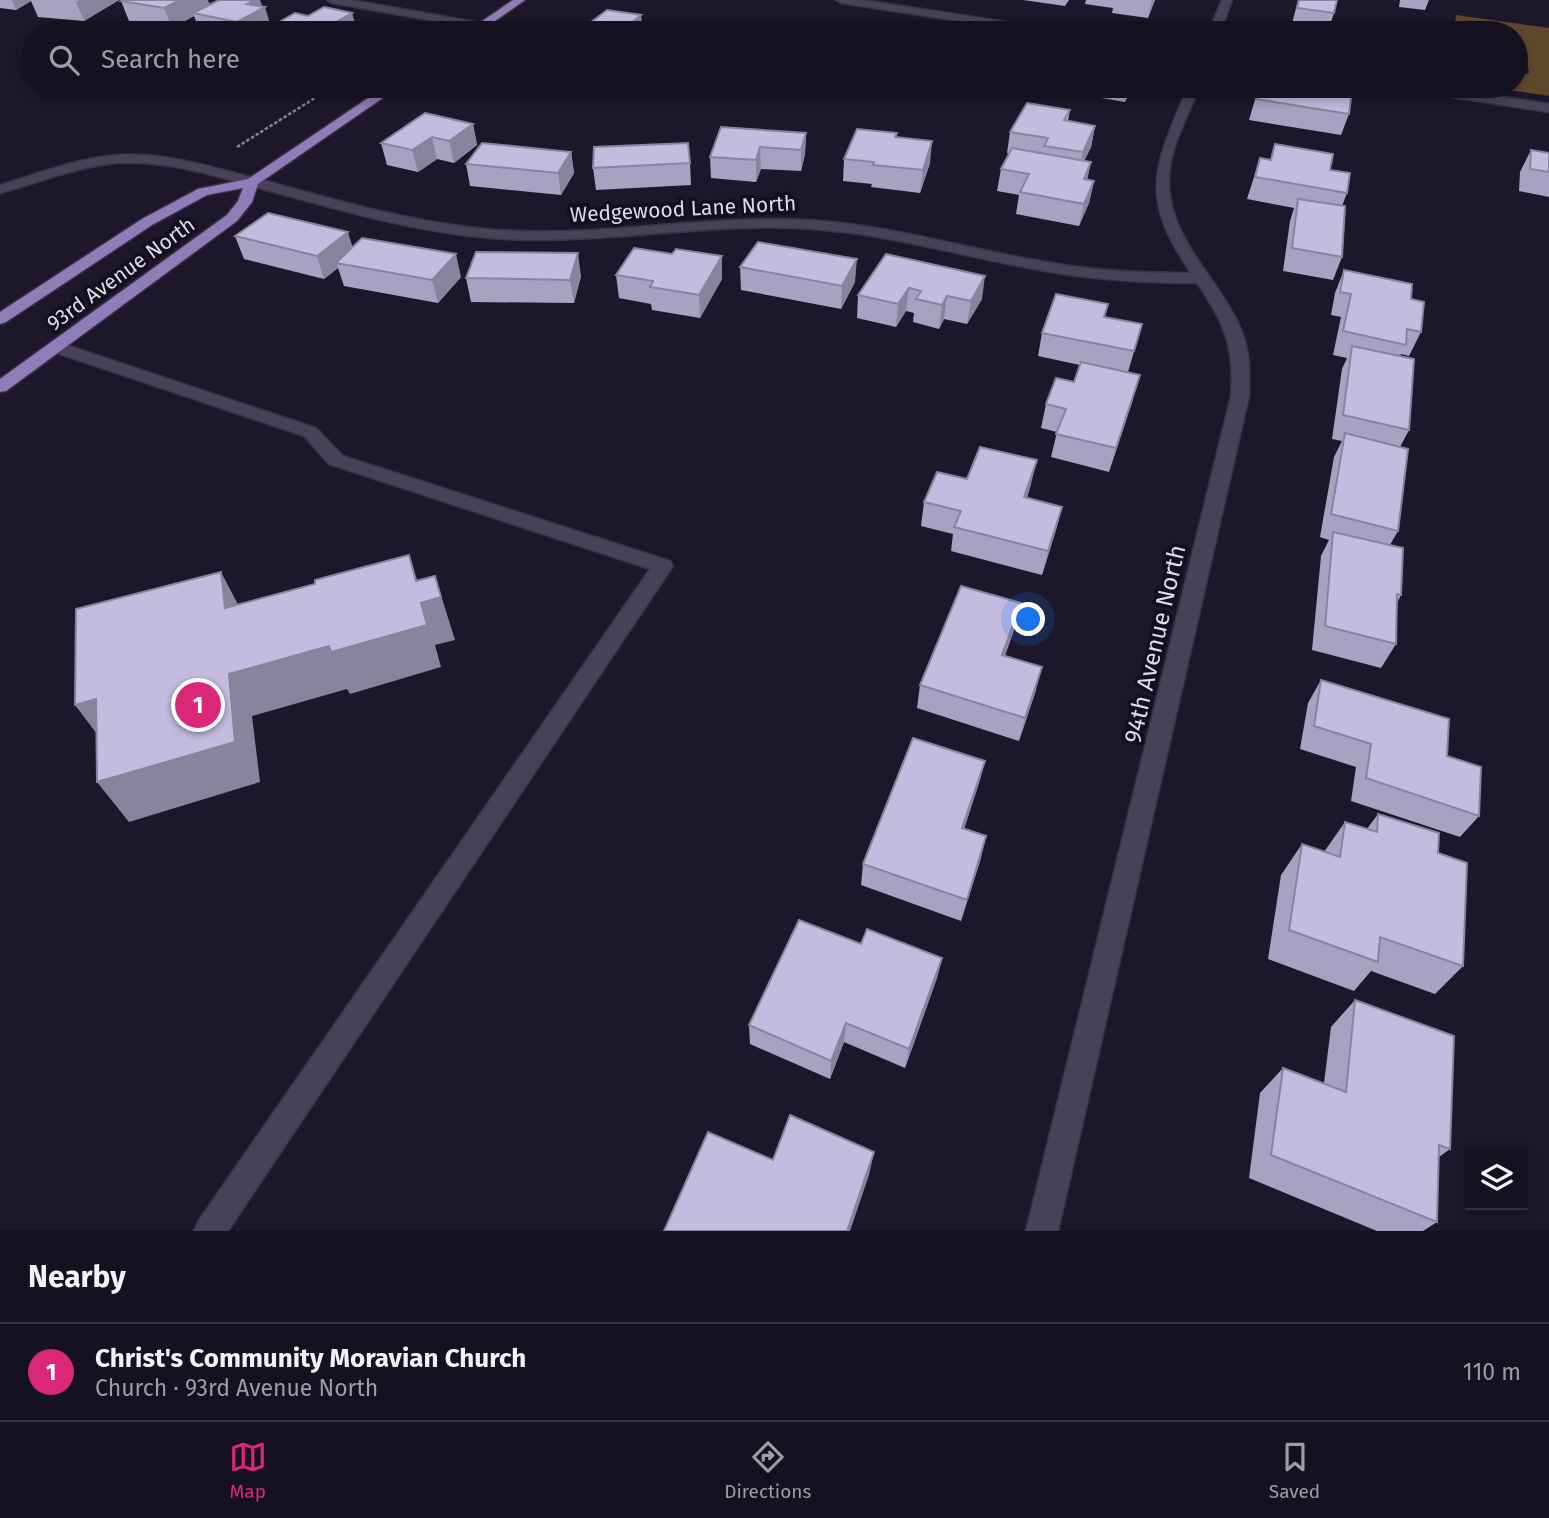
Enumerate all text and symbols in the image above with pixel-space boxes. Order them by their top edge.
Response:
search box [21,21,1528,98]
icon: search [45,41,83,79]
text: Search here [101,44,240,75]
street label: Wedgewood Lane North [569,190,797,228]
street label: 93rd Avenue North [42,212,200,336]
street label: 94th Avenue North [1119,542,1191,746]
your location [1011,602,1045,636]
pin: 1 [175,679,221,731]
map controls [1465,1147,1528,1210]
button: layers [1465,1147,1528,1210]
text: Nearby [28,1259,126,1295]
text: Christ's Community Moravian Church [95,1343,526,1374]
text: 1 [46,1358,56,1386]
text: 110 m [1463,1358,1521,1386]
text: Church · 93rd Avenue North [95,1374,378,1402]
tab: Map [229,1438,267,1503]
tab: Directions [724,1438,811,1503]
tab: Saved [1269,1438,1320,1503]

